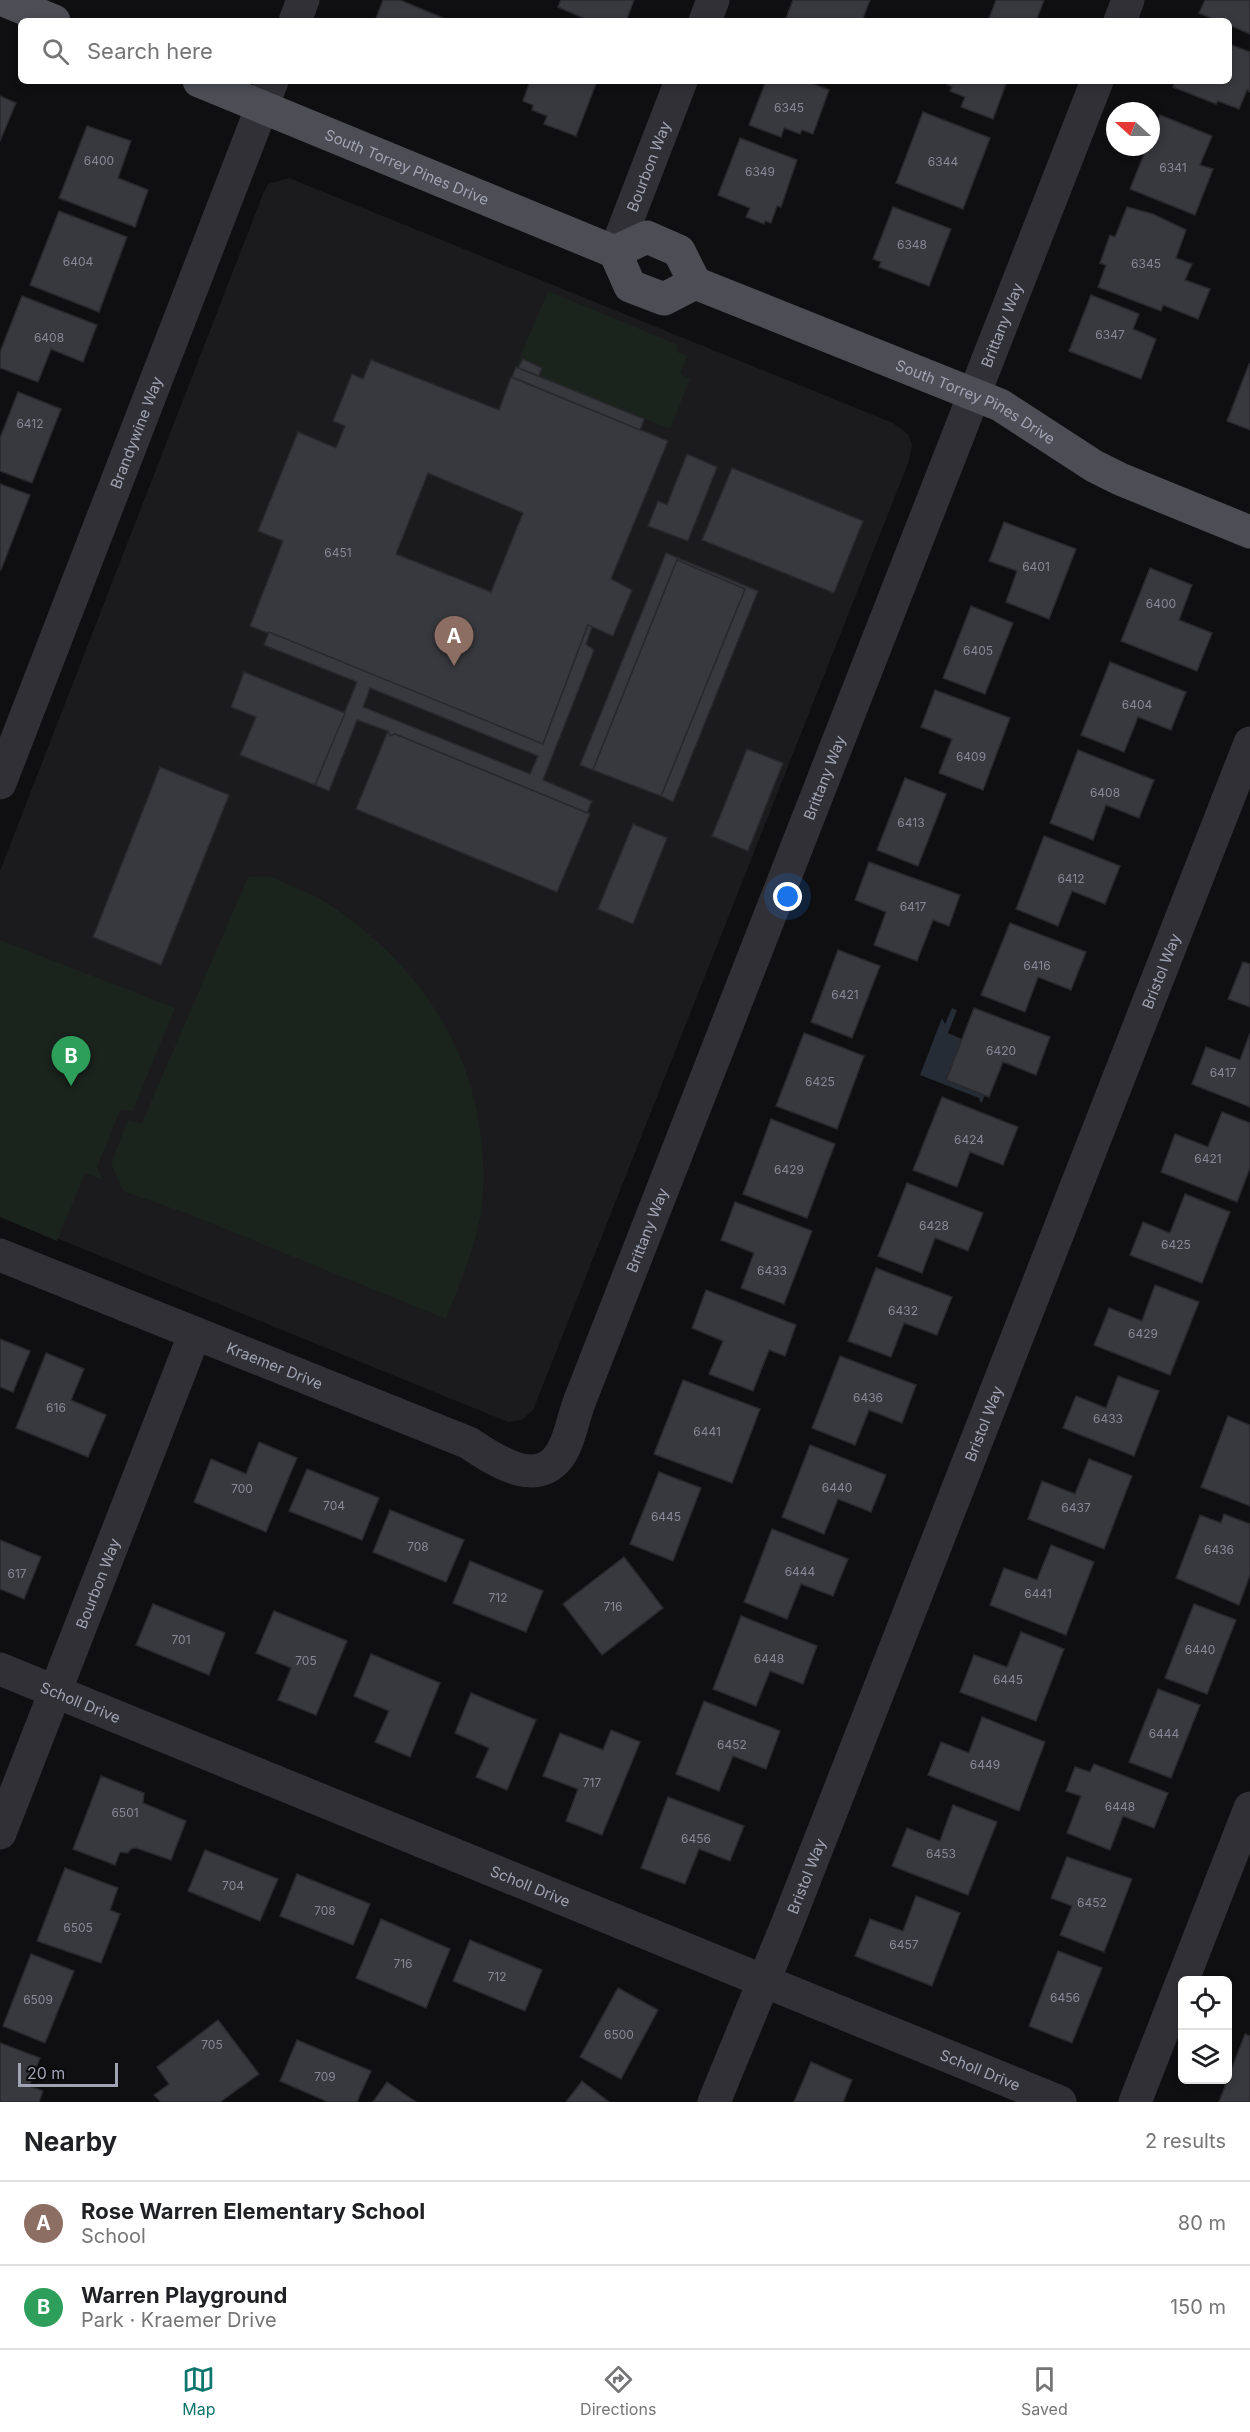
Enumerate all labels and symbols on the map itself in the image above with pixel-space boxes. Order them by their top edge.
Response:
house number: 6345 [774,100,804,115]
north arrow [1106,102,1160,156]
street label: Bourbon Way [622,118,674,214]
street label: South Torrey Pines Drive [322,124,492,209]
house number: 6400 [84,153,114,168]
house number: 6344 [928,154,958,169]
house number: 6341 [1159,160,1187,175]
house number: 6349 [745,164,775,179]
house number: 6348 [897,237,927,252]
house number: 6404 [63,254,94,269]
house number: 6345 [1131,256,1161,271]
street label: Brittany Way [976,279,1027,370]
house number: 6347 [1095,327,1125,342]
house number: 6408 [34,330,64,345]
street label: South Torrey Pines Drive [893,355,1059,448]
street label: Brandywine Way [106,373,166,491]
house number: 6412 [16,416,44,431]
house number: 6451 [324,545,352,560]
house number: 6401 [1022,559,1050,574]
house number: 6400 [1146,596,1176,611]
pin: A [434,616,474,666]
house number: 6405 [963,643,993,658]
house number: 6404 [1122,697,1153,712]
street label: Brittany Way [799,732,849,823]
house number: 6409 [956,749,986,764]
house number: 6408 [1090,785,1120,800]
house number: 6413 [897,815,925,830]
house number: 6412 [1057,871,1085,886]
your location [773,882,802,911]
house number: 6417 [900,899,927,914]
street label: Bristol Way [1137,930,1184,1012]
house number: 6416 [1023,958,1051,973]
house number: 6421 [831,987,859,1002]
pin: B [52,1036,90,1086]
house number: 6420 [986,1043,1016,1058]
house number: 6417 [1210,1065,1237,1080]
house number: 6425 [805,1074,835,1089]
house number: 6424 [954,1132,984,1147]
house number: 6421 [1194,1151,1222,1166]
house number: 6429 [774,1162,804,1177]
street label: Brittany Way [621,1184,672,1275]
house number: 6428 [919,1218,949,1233]
house number: 6425 [1161,1237,1191,1252]
house number: 6433 [757,1263,787,1278]
house number: 6432 [888,1303,918,1318]
house number: 6429 [1128,1326,1158,1341]
street label: Kraemer Drive [224,1337,326,1393]
street label: Bristol Way [960,1382,1007,1464]
house number: 6436 [853,1390,883,1405]
house number: 616 [46,1400,66,1415]
house number: 6433 [1093,1411,1123,1426]
house number: 6441 [693,1424,721,1439]
house number: 6440 [822,1480,852,1495]
house number: 700 [231,1481,253,1496]
house number: 704 [323,1498,345,1513]
house number: 6437 [1061,1500,1091,1515]
house number: 6445 [651,1509,681,1524]
street label: Bourbon Way [71,1535,124,1631]
house number: 708 [407,1539,429,1554]
house number: 6436 [1204,1542,1234,1557]
house number: 6444 [785,1564,816,1579]
house number: 617 [7,1566,27,1581]
house number: 6441 [1024,1586,1052,1601]
house number: 712 [489,1590,508,1605]
house number: 716 [603,1599,623,1614]
house number: 701 [171,1632,191,1647]
house number: 6440 [1185,1642,1215,1657]
house number: 6448 [754,1651,784,1666]
house number: 705 [295,1653,317,1668]
house number: 6445 [993,1672,1023,1687]
street label: Scholl Drive [38,1677,123,1727]
house number: 6444 [1149,1726,1180,1741]
house number: 6452 [717,1737,747,1752]
house number: 6449 [970,1757,1000,1772]
house number: 717 [583,1775,601,1790]
house number: 6448 [1105,1799,1135,1814]
house number: 6501 [111,1805,139,1820]
house number: 6456 [681,1831,711,1846]
street label: Bristol Way [783,1835,830,1917]
house number: 6453 [926,1846,956,1861]
street label: Scholl Drive [488,1861,573,1911]
house number: 704 [222,1878,244,1893]
house number: 6452 [1077,1895,1107,1910]
house number: 708 [314,1903,336,1918]
house number: 6505 [63,1920,93,1935]
house number: 6457 [889,1937,919,1952]
house number: 716 [393,1956,413,1971]
house number: 712 [488,1969,507,1984]
house number: 6456 [1050,1990,1080,2005]
house number: 6509 [23,1992,53,2007]
house number: 6500 [604,2027,634,2042]
house number: 705 [201,2037,223,2052]
street label: Scholl Drive [938,2045,1023,2094]
scale bar [18,2060,118,2088]
house number: 709 [314,2069,336,2084]

